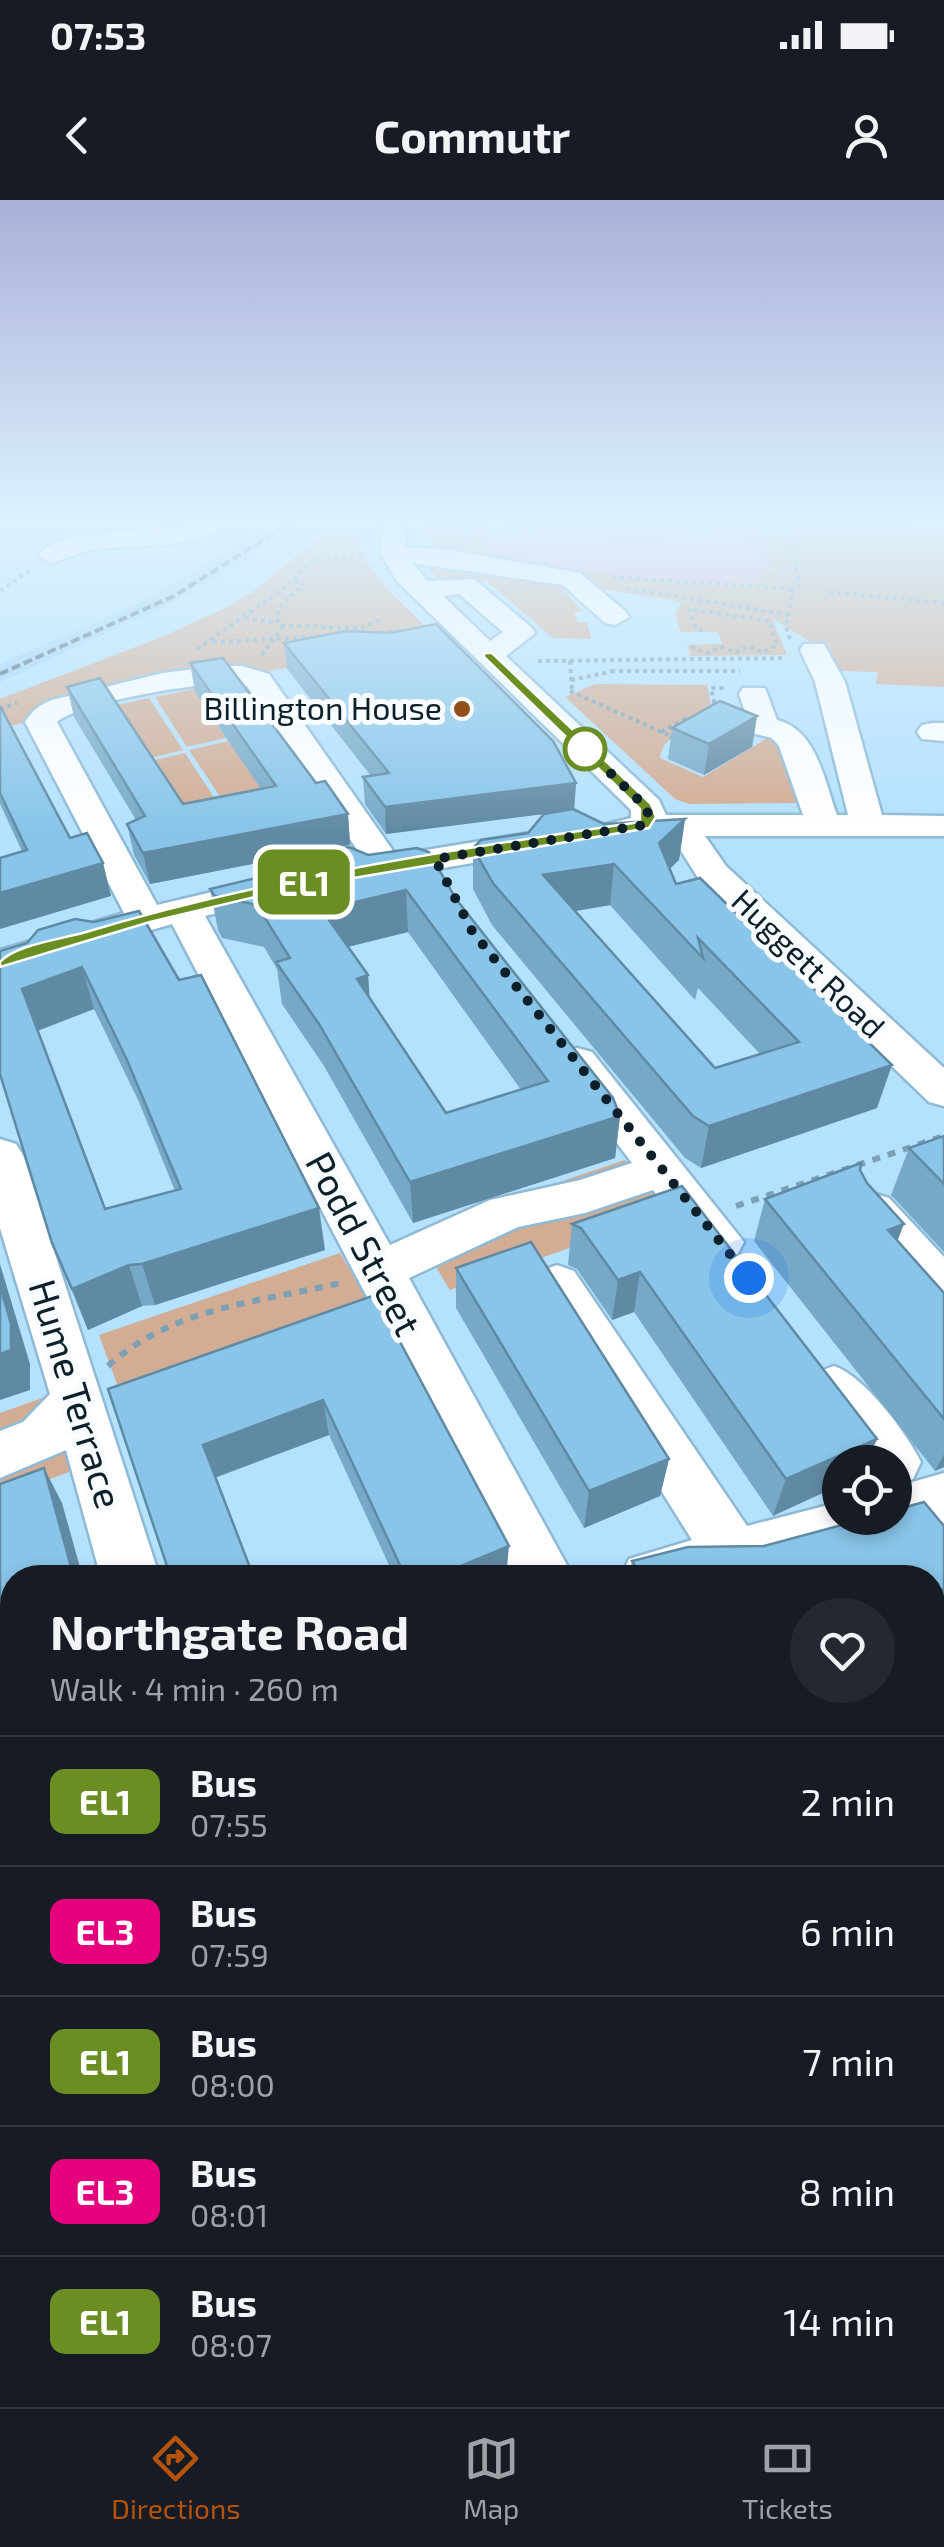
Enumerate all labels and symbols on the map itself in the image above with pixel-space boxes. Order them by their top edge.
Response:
place label: Billington House [204,688,442,726]
marker: Billington House [451,698,473,720]
unlabelled marker [564,728,606,770]
line badge: EL1 [246,850,362,914]
street label: Huggett Road [725,880,894,1045]
street label: Podd Street [297,1143,432,1343]
your location [724,1253,774,1303]
street label: Hume Terrace [20,1274,133,1513]

